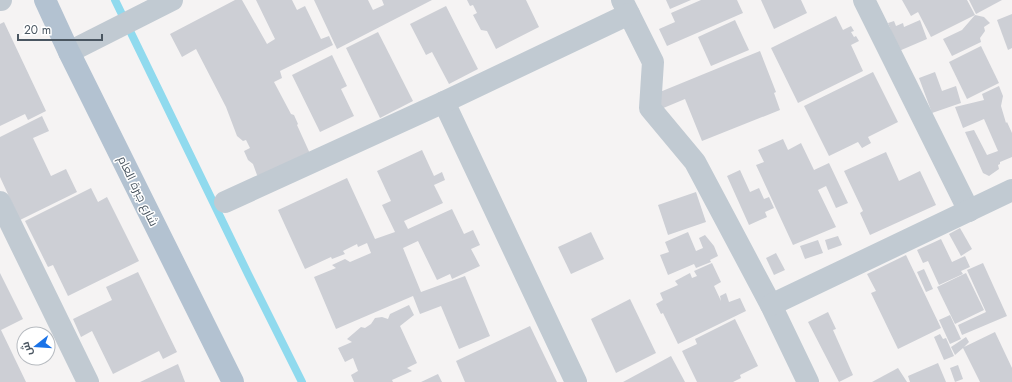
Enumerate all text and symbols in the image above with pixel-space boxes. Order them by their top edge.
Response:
scale bar [18,16,102,42]
text: 20 m [24,21,51,39]
street label: شارع جبرة العام [113,153,163,229]
north arrow [16,326,56,366]
text: ش [17,340,36,358]

